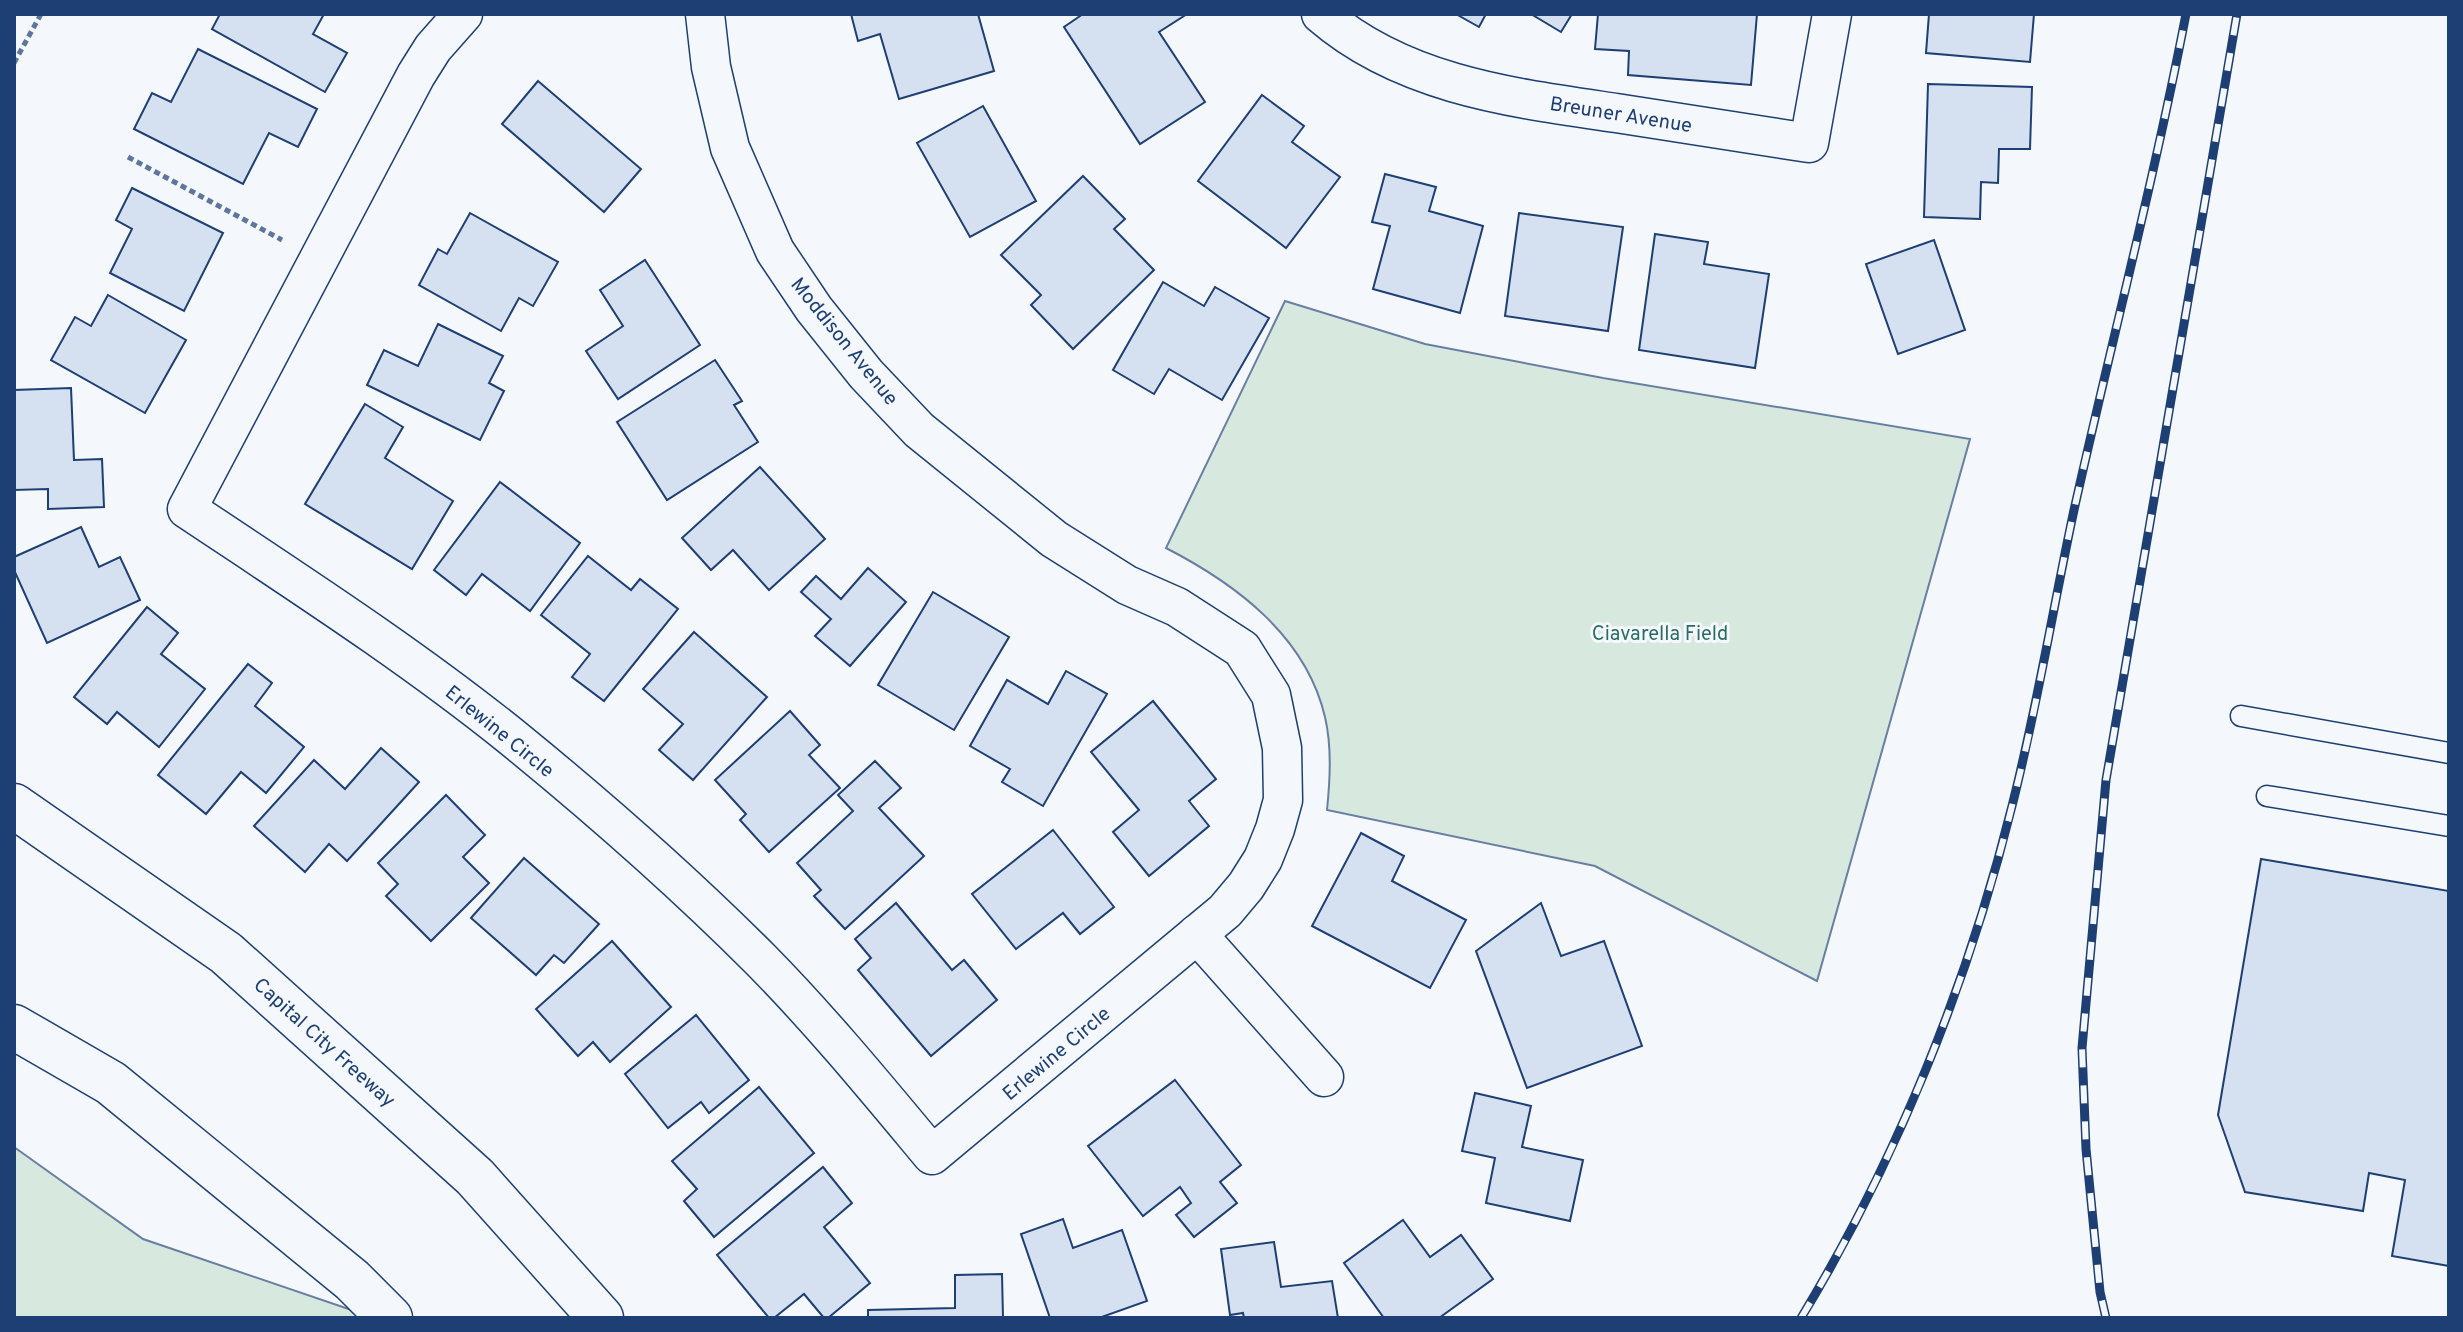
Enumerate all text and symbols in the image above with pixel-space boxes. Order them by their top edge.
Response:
street label: Breuner Avenue [1548,92,1694,140]
street label: Moddison Avenue [784,273,903,412]
park label: Ciavarella Field [1592,622,1728,648]
street label: Erlewine Circle [439,681,559,785]
street label: Capital City Freeway [247,973,400,1114]
street label: Erlewine Circle [998,1002,1117,1107]

